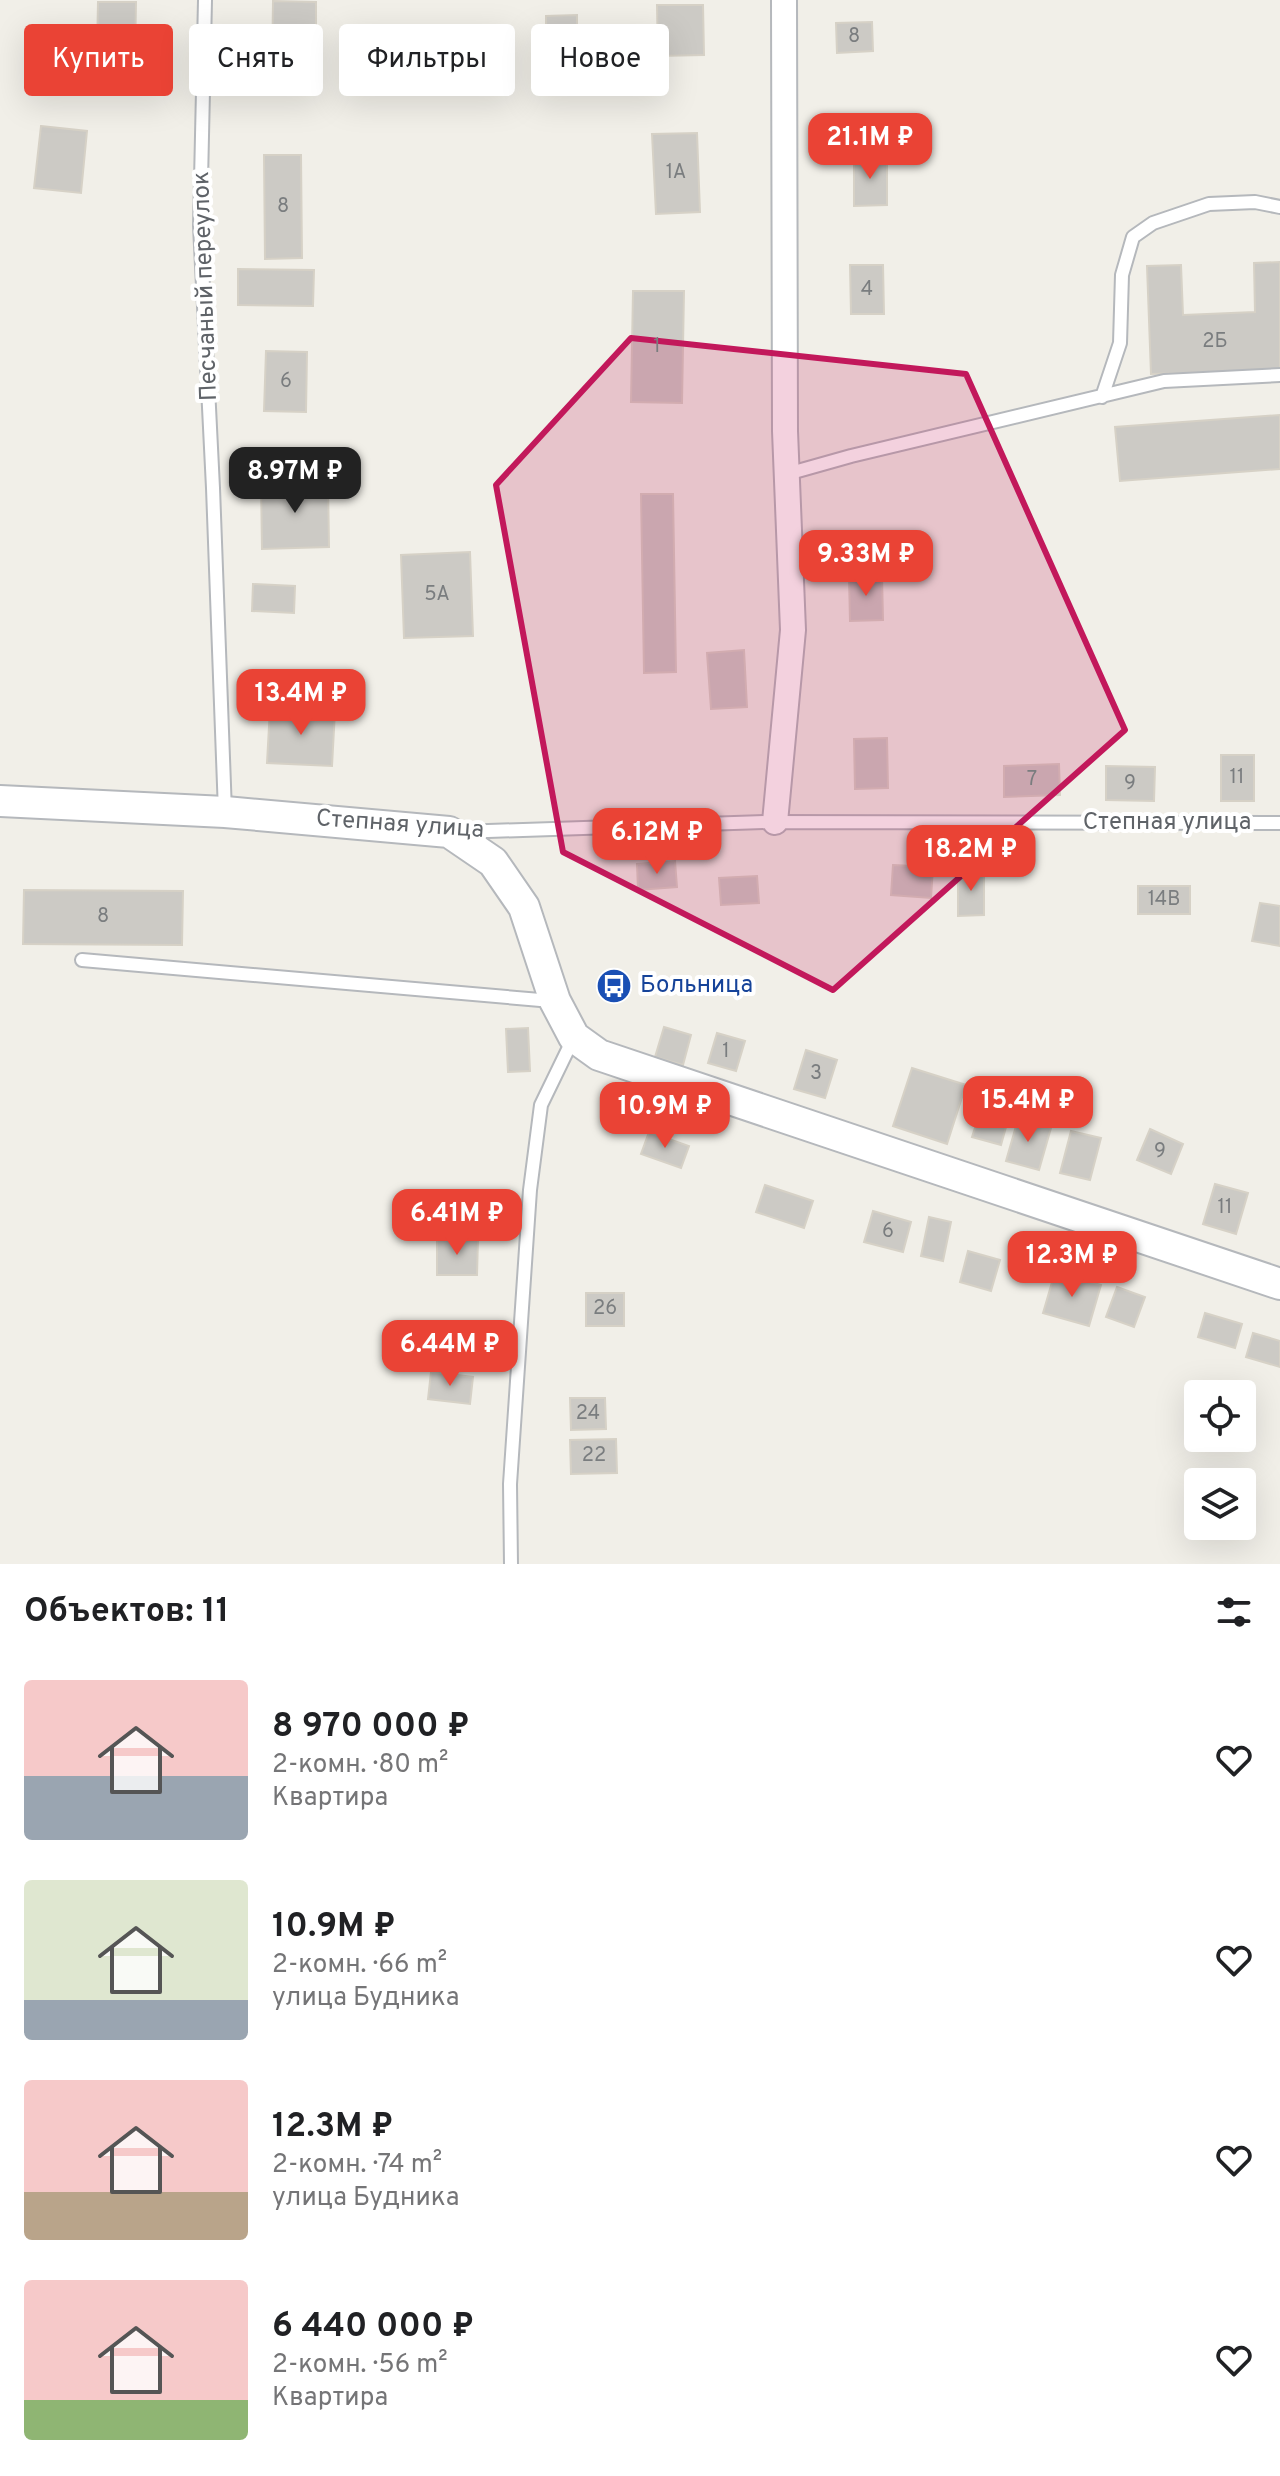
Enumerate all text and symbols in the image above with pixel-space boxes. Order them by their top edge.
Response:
chip: Купить [24,24,173,96]
chip: Снять [189,24,323,96]
chip: Фильтры [339,24,515,96]
chip: Новое [531,24,669,96]
house number: 8 [848,24,860,50]
pin: 21.1M ₽ [796,113,944,181]
text: 21.1M ₽ [826,122,914,155]
house number: 1А [666,160,686,186]
street label: Песчаный переулок [187,171,225,401]
house number: 8 [277,194,289,220]
house number: 4 [861,277,873,303]
house number: 2Б [1202,329,1228,355]
house number: 1 [653,334,661,360]
house number: 6 [280,369,292,395]
pin: 8.97M ₽ [221,447,369,515]
text: 8.97M ₽ [247,456,343,489]
pin: 9.33M ₽ [792,530,940,598]
text: 9.33M ₽ [817,539,915,572]
house number: 5А [424,582,450,608]
pin: 13.4M ₽ [227,669,375,737]
text: 13.4M ₽ [254,678,348,711]
house number: 11 [1230,765,1244,791]
house number: 7 [1027,767,1037,793]
house number: 9 [1124,771,1136,797]
street label: Степная улица [315,804,485,846]
pin: 6.12M ₽ [583,808,731,876]
street label: Степная улица [1083,808,1251,838]
text: 6.12M ₽ [610,817,704,850]
pin: 18.2M ₽ [897,825,1045,893]
text: 18.2M ₽ [924,834,1018,867]
house number: 14В [1148,887,1180,913]
house number: 8 [97,904,109,930]
bus stop icon: Больница [595,967,633,1005]
place label: Больница [640,971,753,1001]
house number: 1 [722,1039,730,1065]
house number: 3 [810,1061,822,1087]
pin: 15.4M ₽ [954,1076,1102,1144]
pin: 10.9M ₽ [591,1082,739,1150]
text: 15.4M ₽ [981,1085,1075,1118]
text: 10.9M ₽ [618,1091,712,1124]
house number: 9 [1154,1139,1166,1165]
pin: 6.41M ₽ [383,1189,531,1257]
house number: 11 [1218,1195,1232,1221]
text: 6.41M ₽ [410,1198,504,1231]
house number: 6 [882,1219,894,1245]
pin: 12.3M ₽ [998,1231,1146,1299]
text: 12.3M ₽ [1026,1240,1118,1273]
house number: 26 [593,1296,617,1322]
pin: 6.44M ₽ [376,1320,524,1388]
text: 6.44M ₽ [400,1329,500,1362]
map controls [1184,1380,1256,1540]
button: locate [1184,1380,1256,1452]
house number: 24 [576,1401,600,1427]
house number: 22 [582,1443,606,1469]
button: layers [1184,1468,1256,1540]
icon: filters [1212,1590,1256,1634]
text: Объектов: 11 [24,1591,229,1634]
text: 8 970 000 ₽ [272,1706,469,1749]
icon: home [88,1712,184,1808]
icon: heart [1212,1738,1256,1782]
text: 2-комн. · 80 m² [272,1749,448,1782]
text: Квартира [272,1782,388,1815]
text: 10.9M ₽ [272,1906,395,1949]
icon: home [88,1912,184,2008]
icon: heart [1212,1938,1256,1982]
text: 2-комн. · 66 m² [272,1949,447,1982]
text: улица Будника [272,1982,459,2015]
text: 12.3M ₽ [272,2106,393,2149]
icon: home [88,2112,184,2208]
icon: heart [1212,2138,1256,2182]
text: 2-комн. · 74 m² [272,2149,442,2182]
text: улица Будника [272,2182,459,2215]
text: 6 440 000 ₽ [272,2306,474,2349]
icon: home [88,2312,184,2408]
icon: heart [1212,2338,1256,2382]
text: 2-комн. · 56 m² [272,2349,448,2382]
text: Квартира [272,2382,388,2415]

